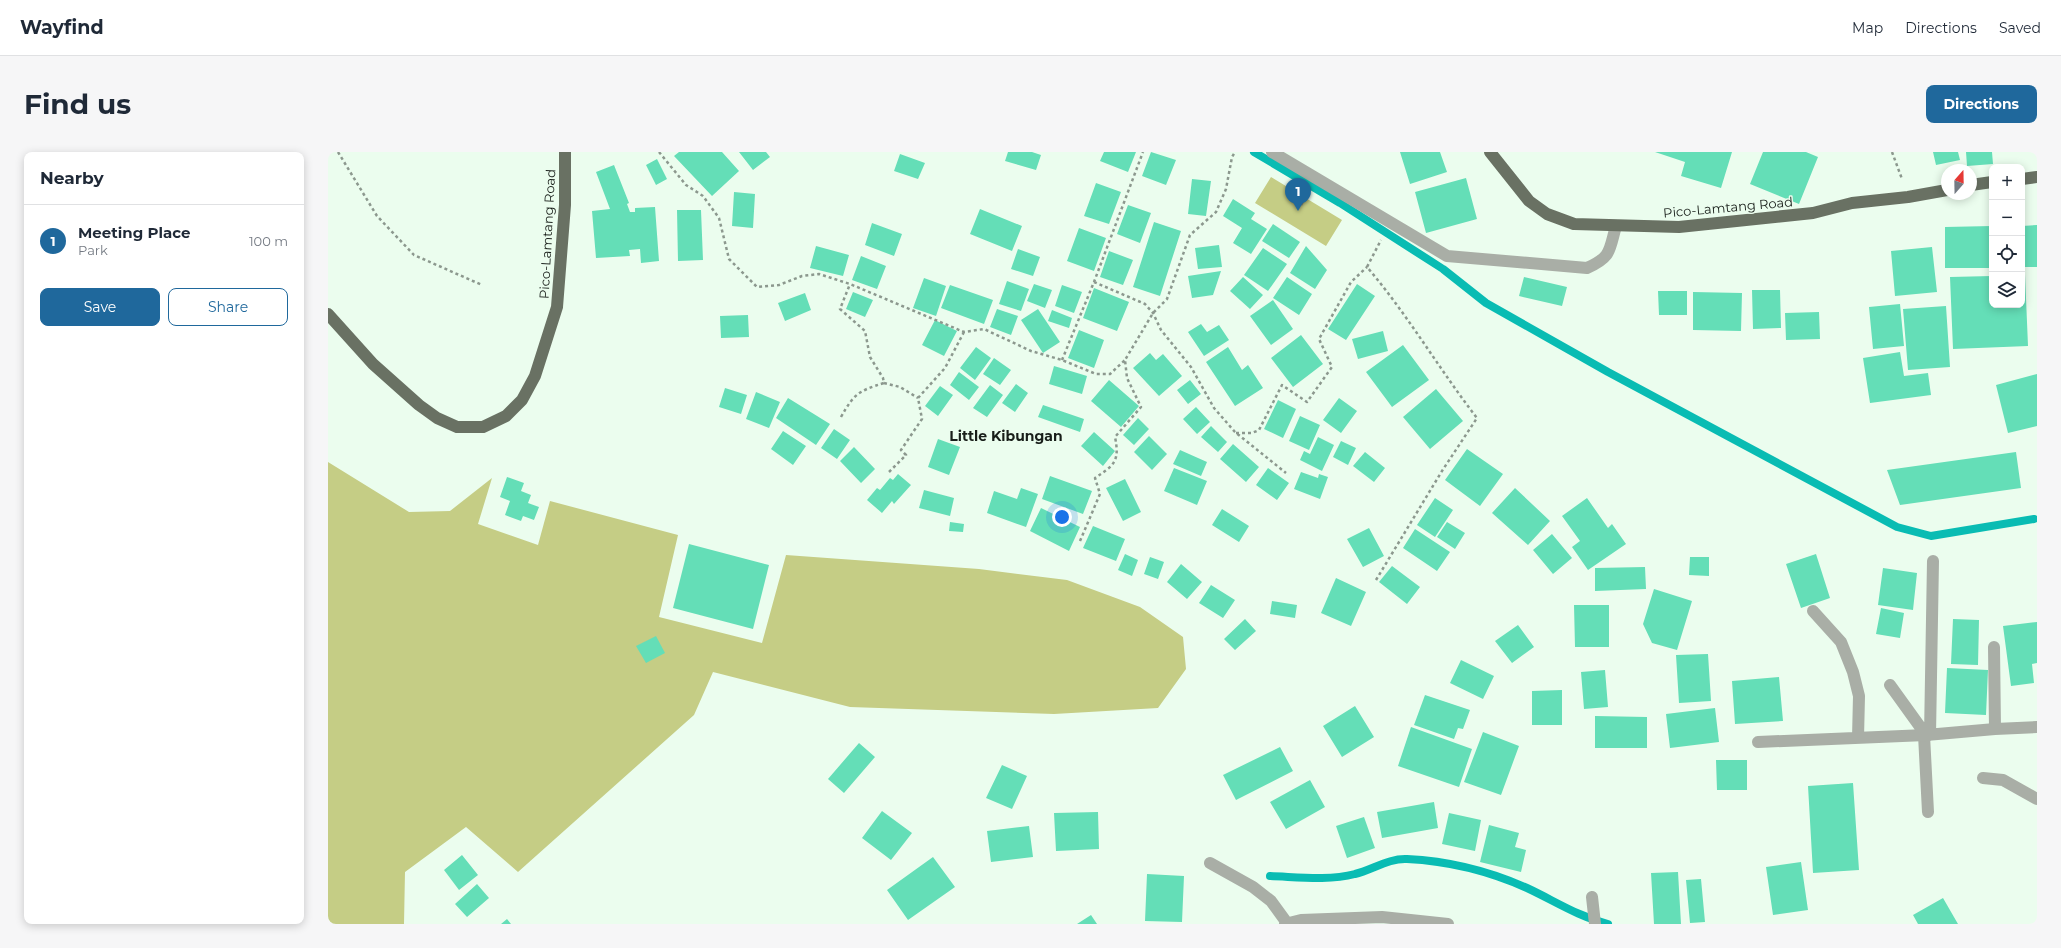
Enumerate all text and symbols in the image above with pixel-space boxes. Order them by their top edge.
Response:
text: Wayfind [20,16,104,39]
text: Map [1852,19,1883,37]
text: Directions [1905,19,1977,37]
text: Saved [1999,19,2041,37]
button: Directions [1926,85,2037,123]
text: Find us [24,87,131,121]
north arrow [1941,164,1977,200]
map controls [1989,164,2025,308]
button: + [1989,164,2025,200]
text: Nearby [40,168,104,188]
street label: Pico-Lamtang Road [536,169,558,299]
pin: 1 [1285,178,1311,211]
street label: Pico-Lamtang Road [1662,193,1794,221]
button: − [1989,200,2025,236]
text: Meeting Place [78,223,191,242]
text: 1 [50,233,56,249]
text: 100 m [249,233,288,249]
button: locate [1989,236,2025,272]
text: Park [78,242,108,258]
button: layers [1989,272,2025,308]
button: Save [40,288,160,326]
button: Share [168,288,288,326]
district label: Little Kibungan [949,427,1063,445]
your location [1052,507,1072,527]

